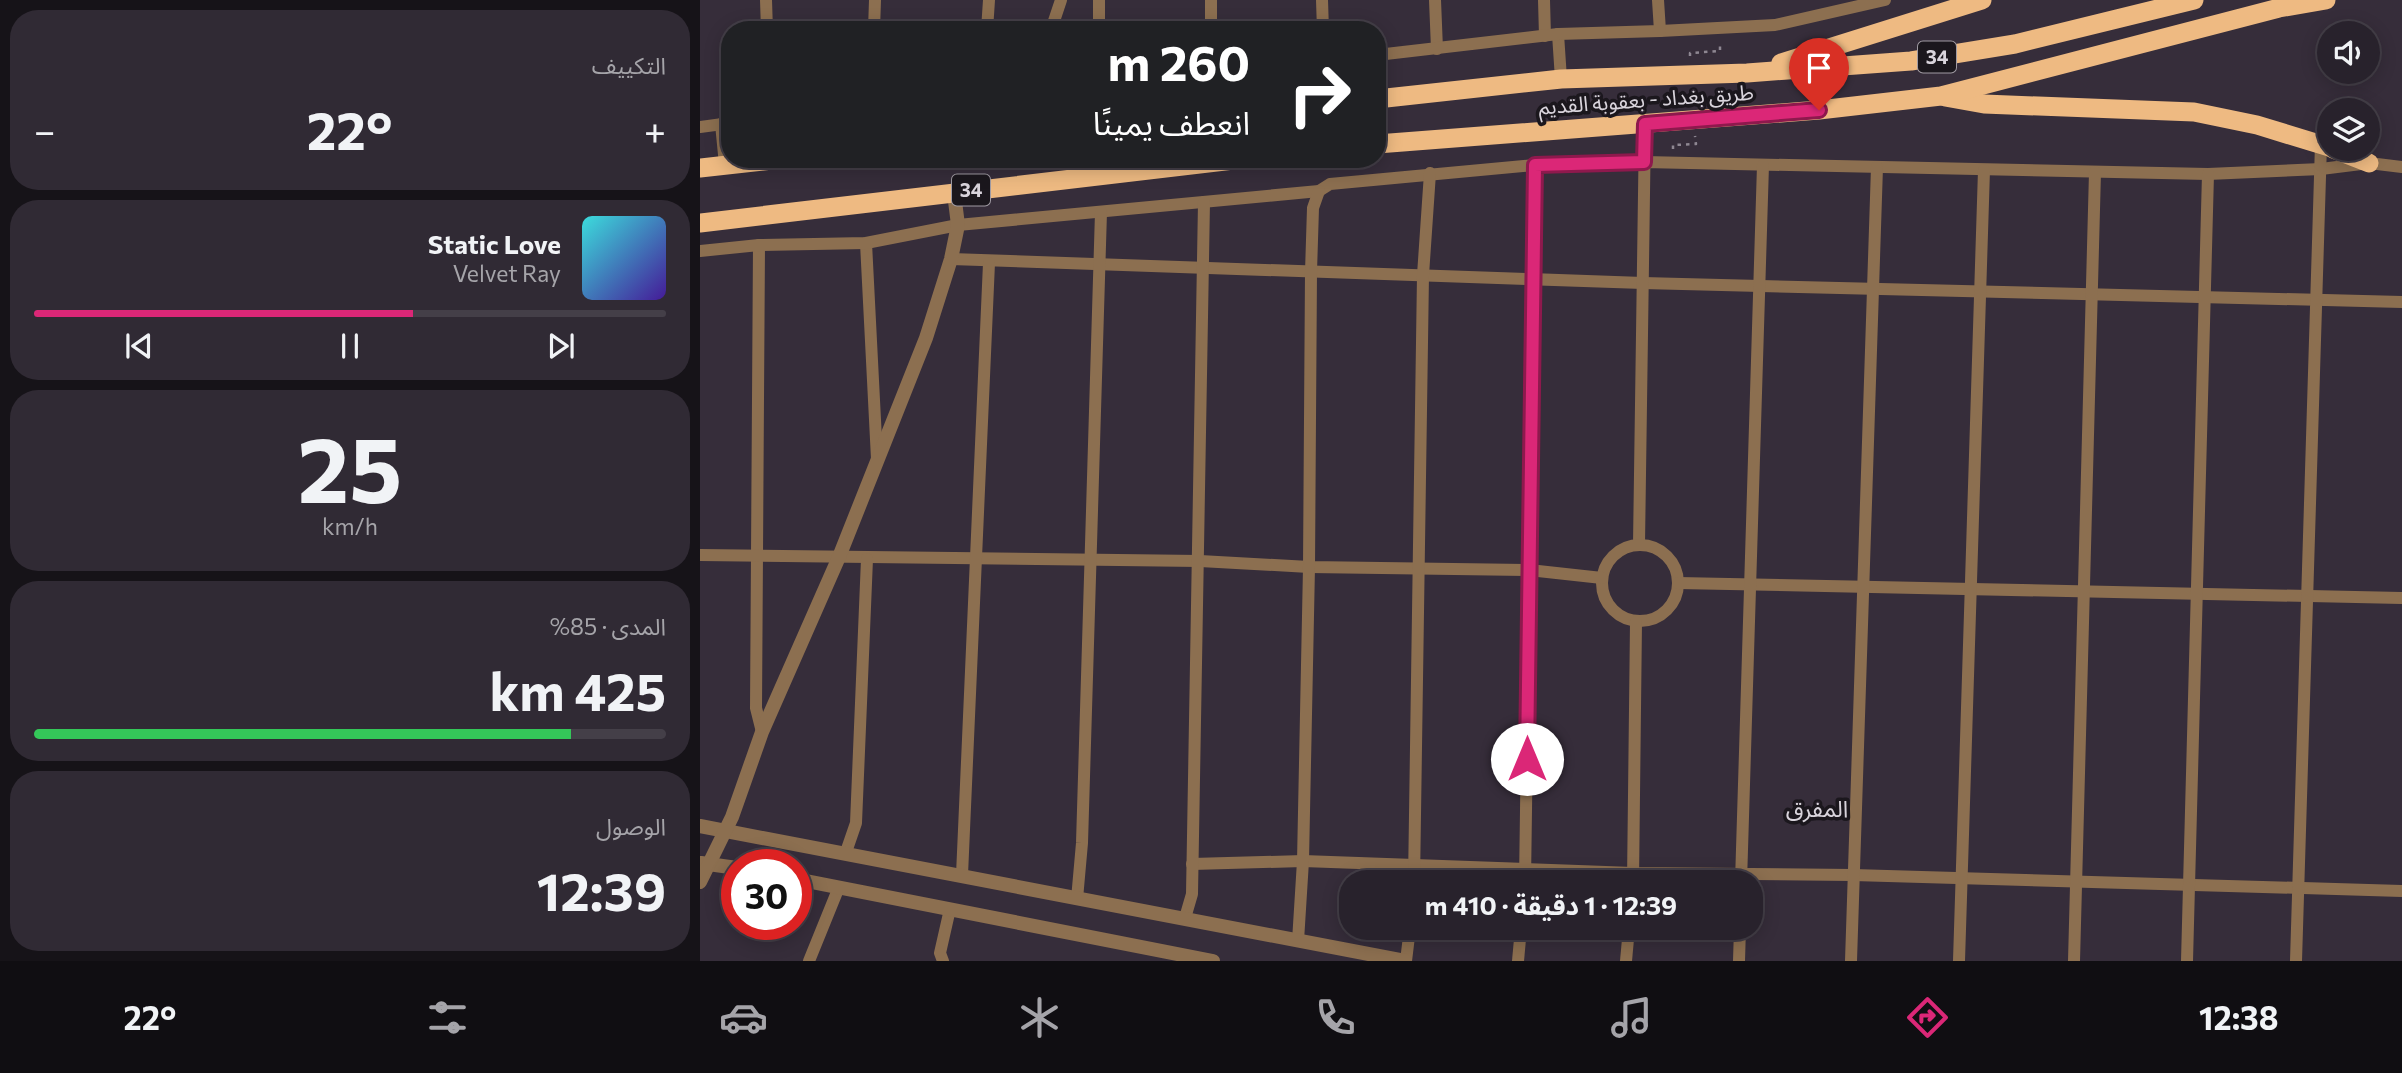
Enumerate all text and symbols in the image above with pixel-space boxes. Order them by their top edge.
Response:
map controls [2317,21,2380,161]
button: sound [2317,21,2380,84]
text: 260 m [1108,31,1250,91]
pin [1789,38,1849,110]
road number: 34 [1918,41,1956,72]
icon: right [1274,49,1365,140]
icon: arrive [1800,49,1838,87]
text: التكييف [592,51,666,79]
street label: طريق بغداد - بعقوبة القديم [1537,79,1755,122]
text: 22° [307,97,392,161]
button: layers [2317,98,2380,161]
text: انعطف يمينًا [1093,102,1250,142]
text: − [34,106,56,153]
text: + [644,106,666,153]
road number: 34 [952,174,990,206]
text: Static Love [428,228,561,259]
text: Velvet Ray [453,259,561,287]
icon: previous [120,327,158,365]
icon: pause [331,327,369,365]
icon: next [542,327,580,365]
text: 25 [298,410,402,522]
text: km/h [322,512,378,540]
text: المدى · 85% [550,612,666,640]
text: 425 km [489,658,666,722]
position arrow [1490,722,1564,796]
district label: المفرق [1786,794,1848,823]
text: الوصول [596,812,666,840]
speed limit sign: 30 [721,849,812,940]
text: 12:39 [537,858,666,922]
text: 12:39 · 1 دقيقة · 410 m [1425,889,1677,920]
icon: filters [423,993,472,1042]
icon: car [719,993,768,1042]
icon: climate [1015,993,1064,1042]
icon: phone [1311,993,1360,1042]
icon: music [1607,993,1656,1042]
icon: directions [1903,993,1952,1042]
text: 22° [124,997,176,1037]
text: 12:38 [2199,997,2279,1037]

